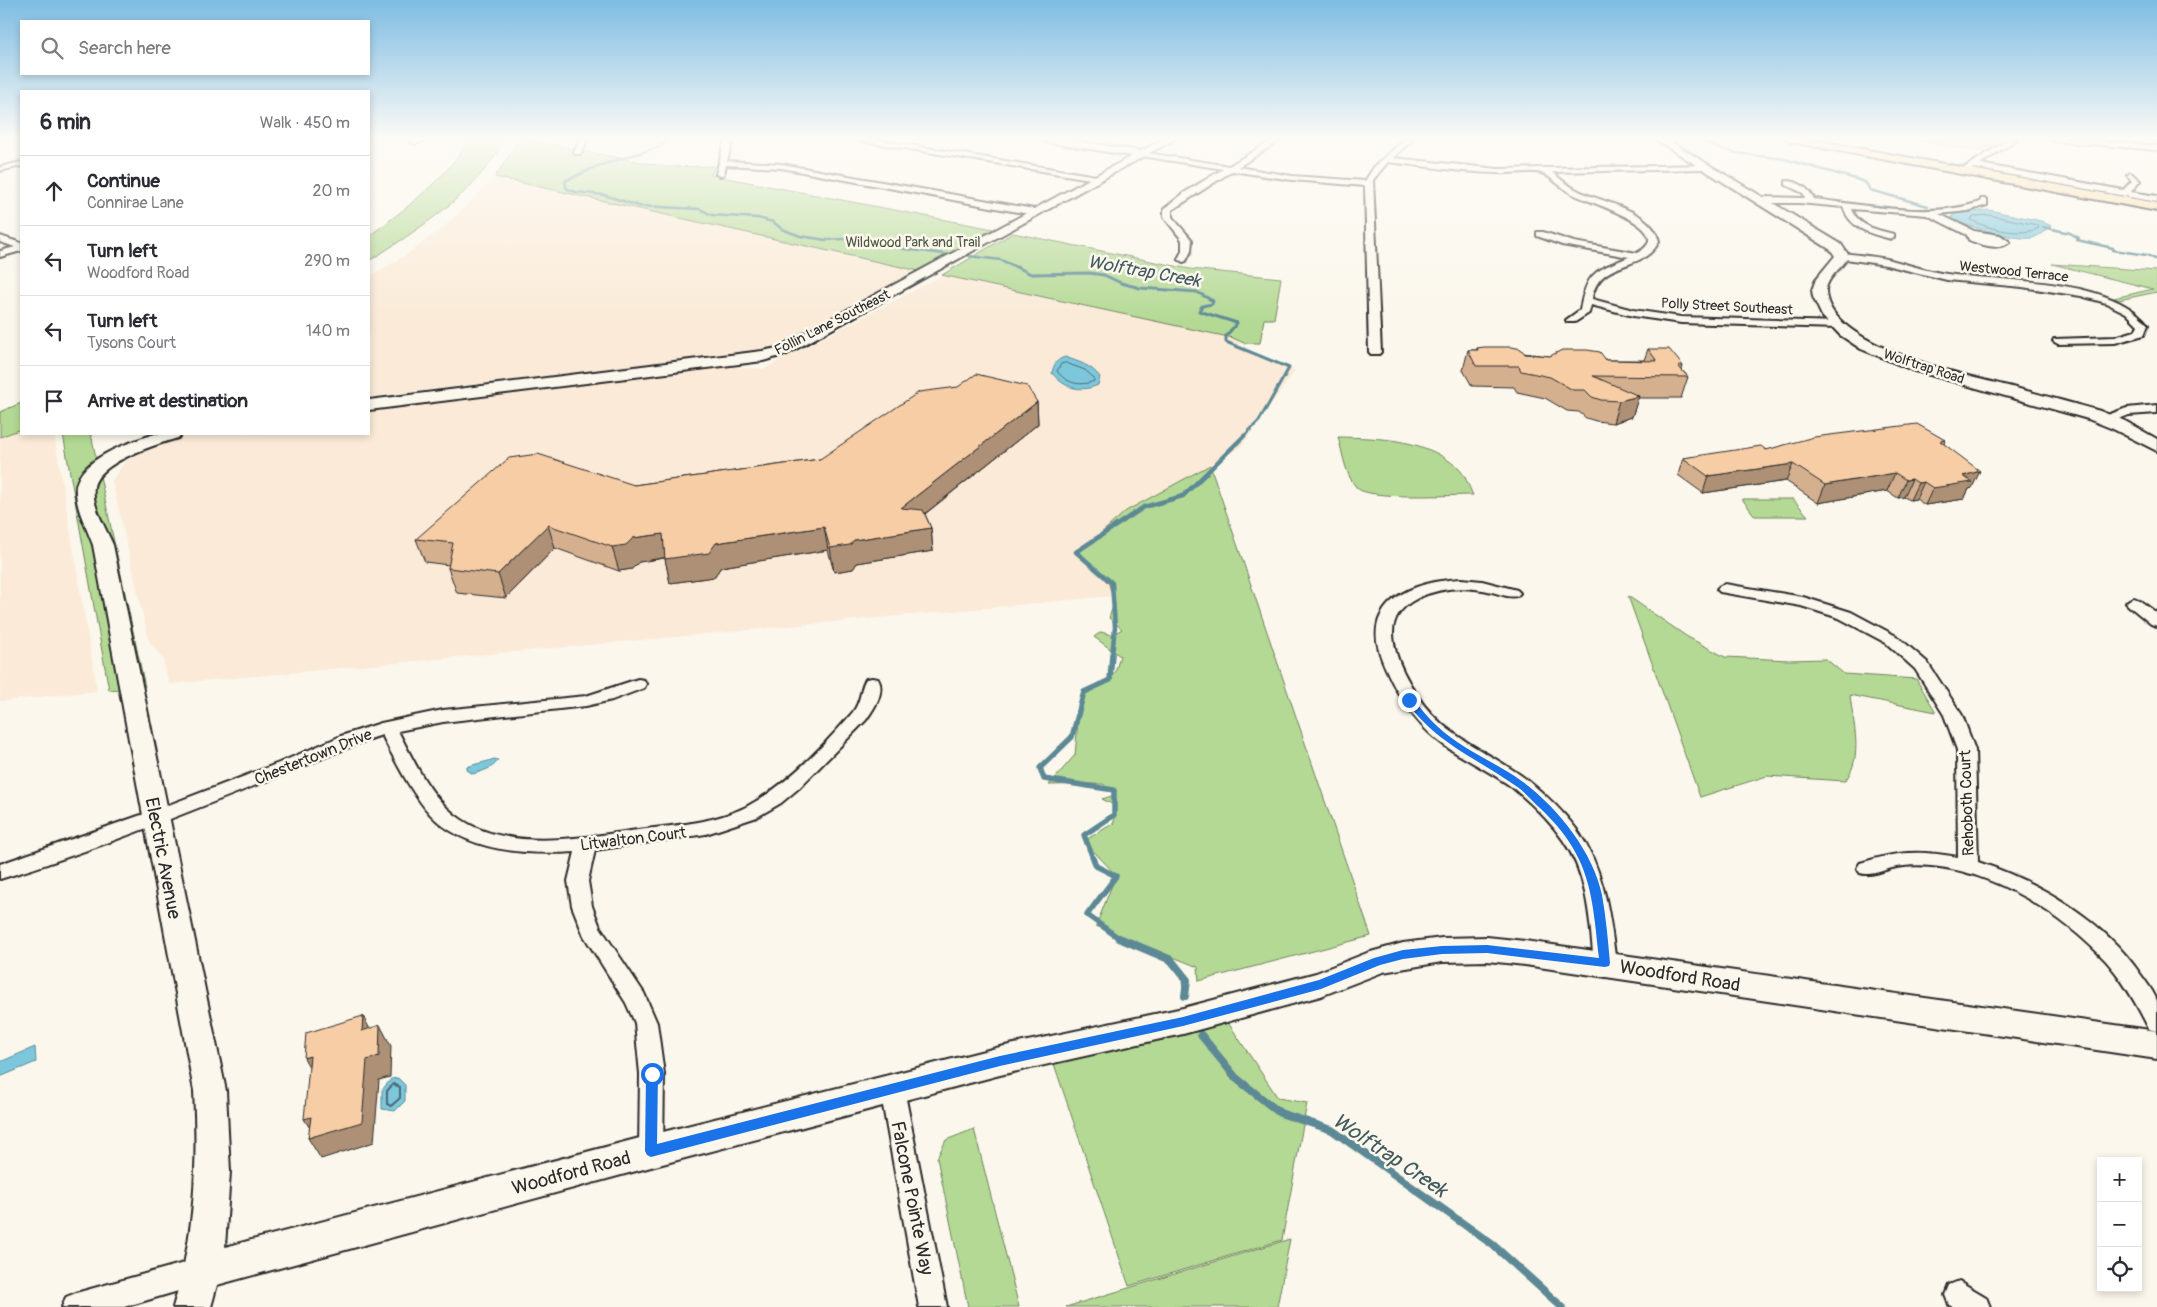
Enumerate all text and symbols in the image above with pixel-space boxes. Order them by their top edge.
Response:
search box [20,20,370,75]
icon: search [38,34,66,62]
text: Search here [78,36,171,60]
text: 6 min [40,109,91,136]
text: Walk · 450 m [260,113,350,133]
text: Continue [87,169,160,193]
icon: ahead [40,177,68,205]
text: 20 m [312,181,350,201]
text: Connirae Lane [87,193,184,213]
park label: Wildwood Park and Trail [845,234,981,251]
text: Turn left [87,239,157,263]
icon: left [40,247,68,275]
water label: Wolftrap Creek [1086,250,1203,293]
text: 290 m [304,251,350,271]
street label: Westwood Terrace [1959,257,2069,286]
text: Woodford Road [87,263,190,283]
street label: Follin Lane Southeast [772,286,893,359]
street label: Polly Street Southeast [1661,295,1794,318]
text: Turn left [87,309,157,333]
icon: left [40,317,68,345]
text: 140 m [306,321,350,341]
text: Tysons Court [87,333,176,353]
street label: Wolftrap Road [1881,345,1967,388]
icon: arrive [40,387,68,415]
text: Arrive at destination [87,389,248,413]
route end [1398,689,1421,712]
street label: Chestertown Drive [252,724,375,790]
street label: Rehoboth Court [1955,749,1979,856]
street label: Electric Avenue [139,795,187,922]
street label: Litwalton Court [579,823,688,855]
street label: Woodford Road [1618,955,1742,997]
route start [641,1063,664,1086]
water label: Wolftrap Creek [1327,1107,1454,1205]
street label: Falcone Pointe Way [885,1119,939,1277]
street label: Woodford Road [509,1146,633,1200]
map controls [2097,1157,2142,1292]
button: + [2097,1157,2142,1202]
button: − [2097,1202,2142,1247]
button: locate [2097,1247,2142,1292]

